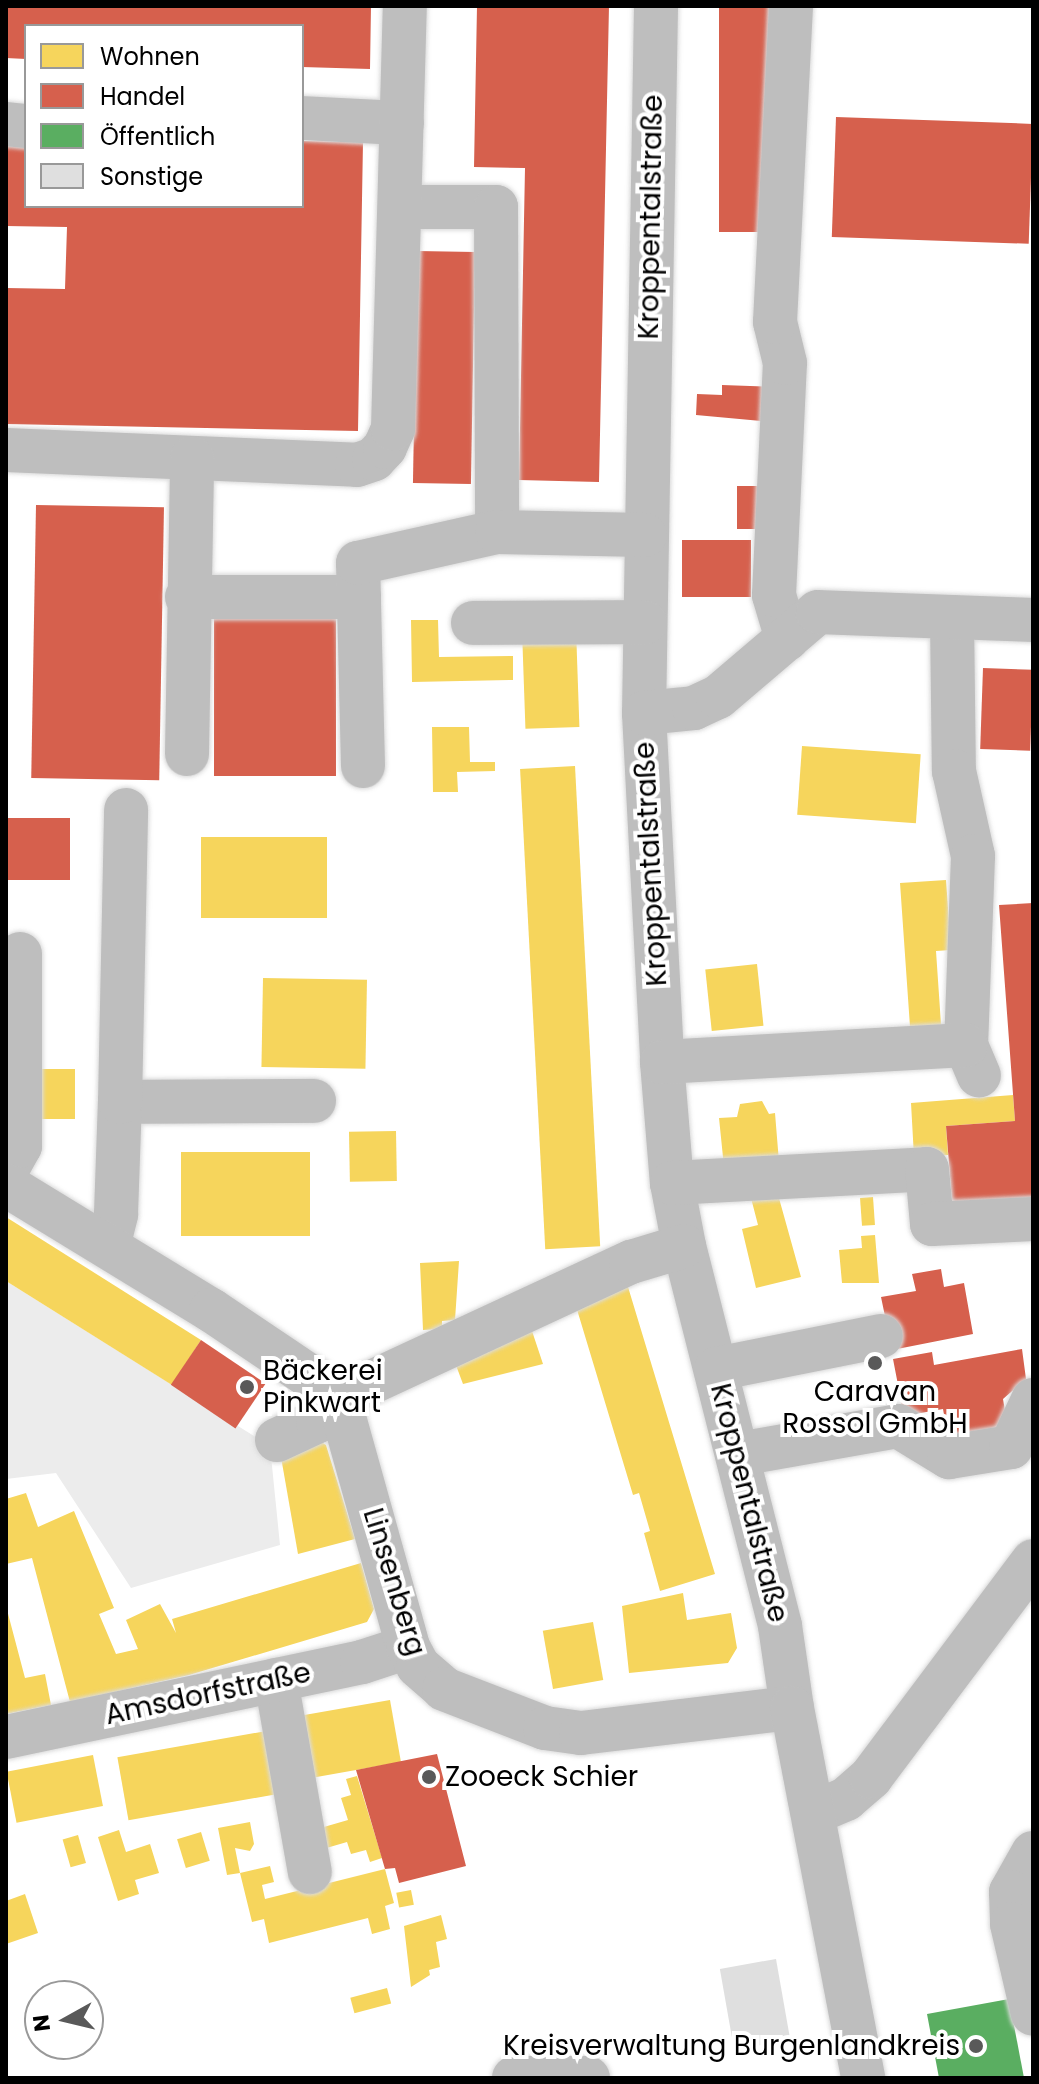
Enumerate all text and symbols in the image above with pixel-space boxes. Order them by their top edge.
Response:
legend [24,24,304,208]
text: Wohnen [100,40,200,73]
text: Handel [100,80,185,113]
street label: Kroppentalstraße [632,94,670,340]
text: Öffentlich [100,120,215,153]
text: Sonstige [100,160,203,193]
street label: Kroppentalstraße [628,741,674,987]
place label: Bäckerei Pinkwart [263,1354,383,1420]
marker: Caravan Rossol GmbH [866,1354,884,1372]
place label: Caravan Rossol GmbH [782,1375,968,1441]
marker: Bäckerei Pinkwart [238,1378,256,1396]
street label: Kroppentalstraße [703,1380,795,1626]
street label: Linsenberg [356,1504,432,1660]
street label: Amsdorfstraße [102,1656,314,1732]
place label: Zooeck Schier [445,1760,638,1794]
marker: Zooeck Schier [420,1768,438,1786]
north arrow [24,1980,104,2060]
text: N [25,2013,58,2033]
place label: Kreisverwaltung Burgenlandkreis [503,2029,960,2063]
marker: Kreisverwaltung Burgenlandkreis [967,2037,985,2055]

